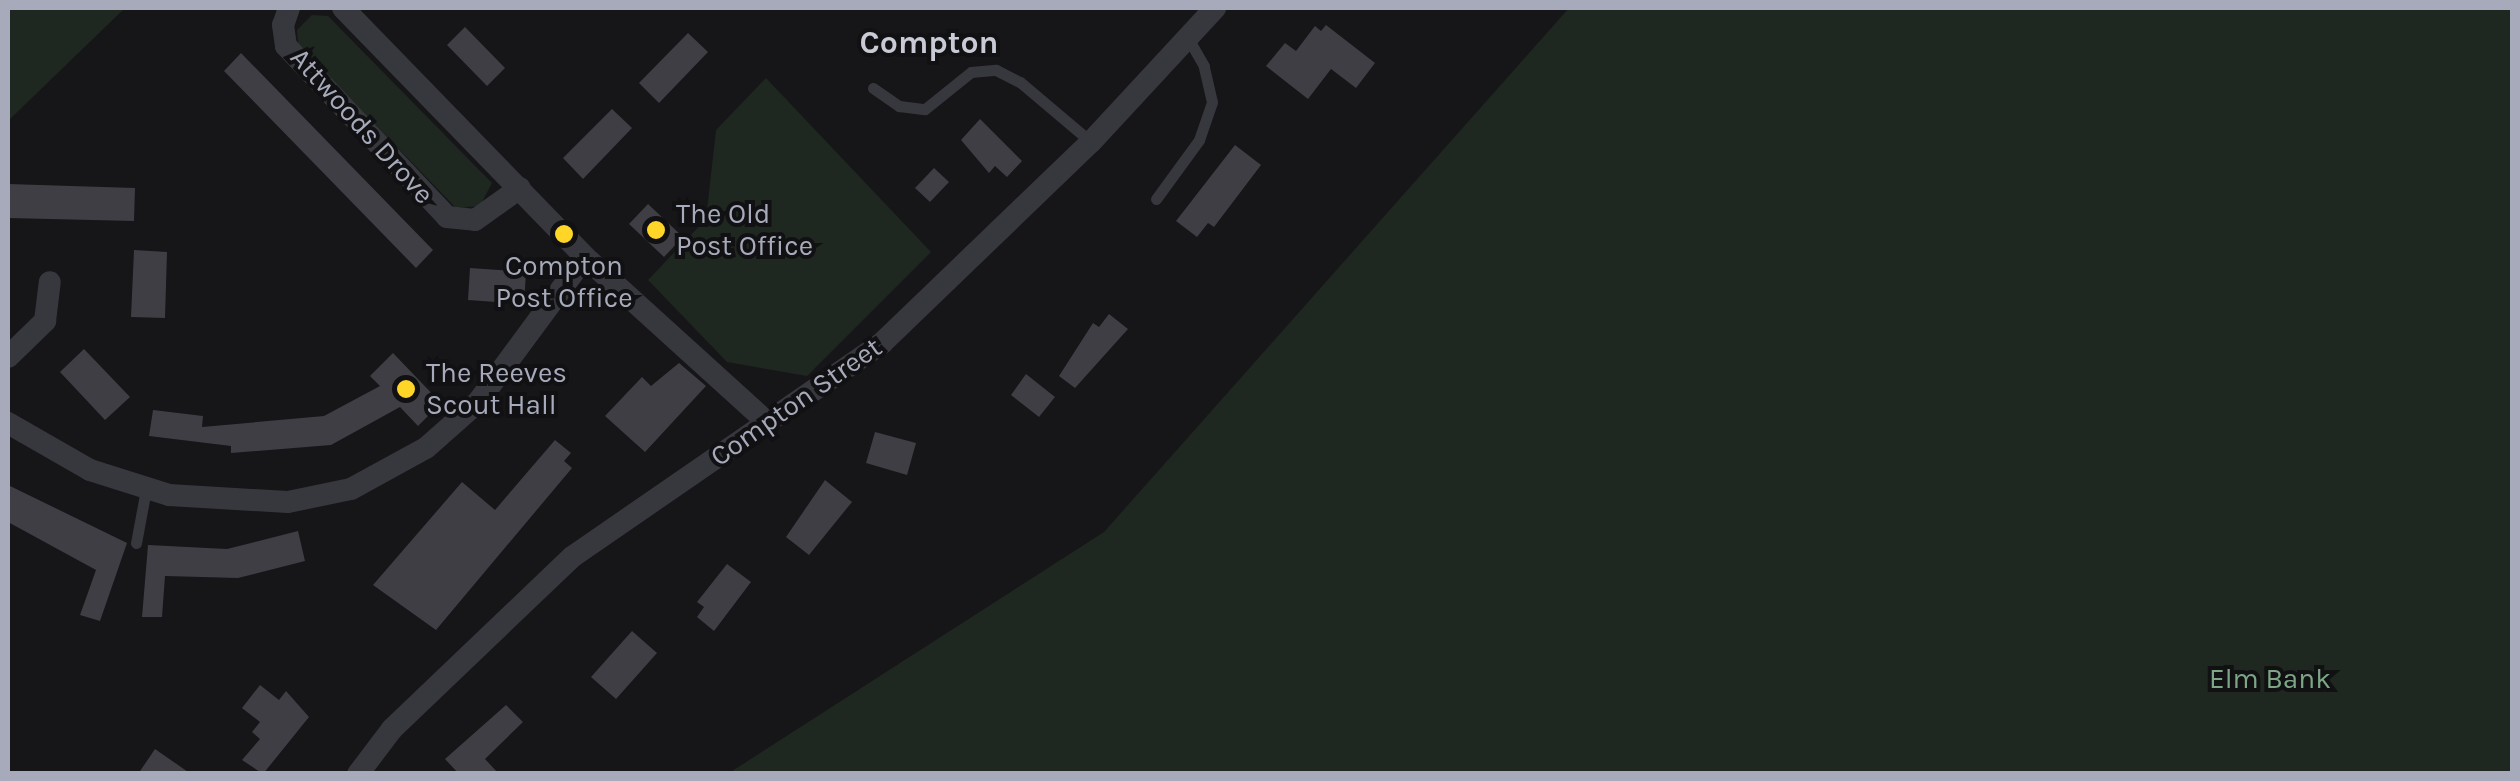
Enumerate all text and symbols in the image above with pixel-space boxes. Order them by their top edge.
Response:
district label: Compton [860,24,998,62]
street label: Attwoods Drove [283,41,441,211]
place label: The Old Post Office [676,197,813,263]
marker: The Old Post Office [645,219,667,241]
marker: Compton Post Office [553,223,575,245]
place label: Compton Post Office [495,249,633,315]
street label: Compton Street [704,331,888,473]
place label: The Reeves Scout Hall [426,356,567,422]
marker: The Reeves Scout Hall [395,378,417,400]
park label: Elm Bank [2209,662,2331,696]

